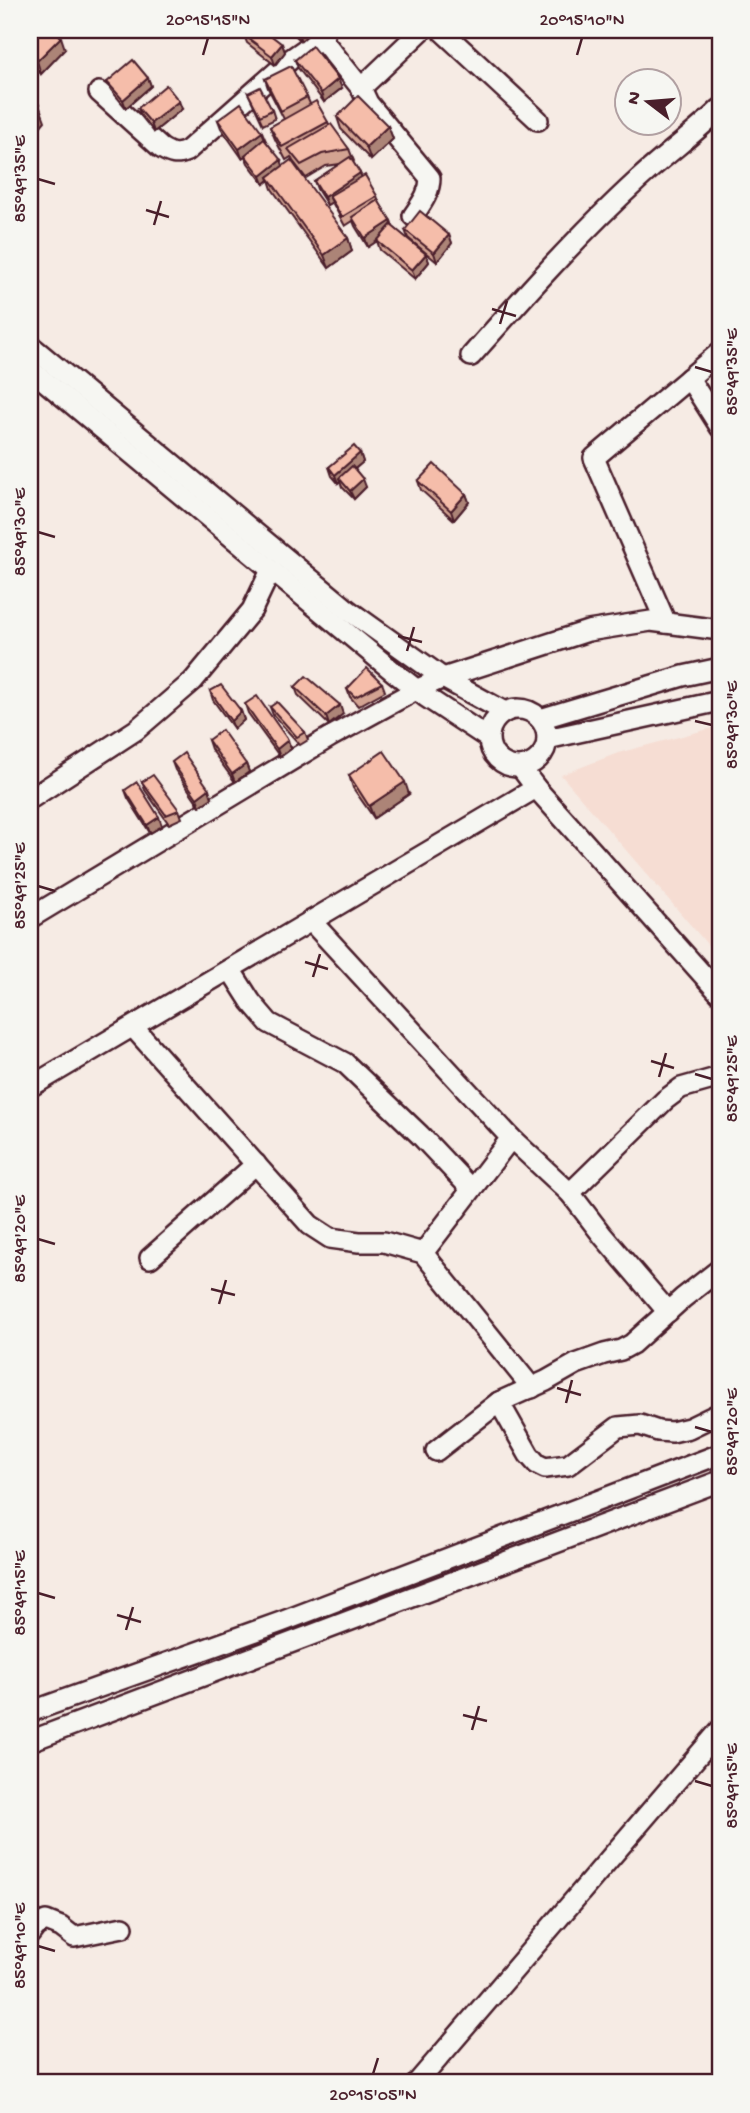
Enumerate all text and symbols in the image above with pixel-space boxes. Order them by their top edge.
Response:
text: 20°15'15"N [166,11,250,32]
text: 20°15'10"N [539,11,625,32]
north arrow [614,66,684,136]
text: N [622,89,648,107]
text: 85°49'35"E [11,135,32,223]
text: 85°49'35"E [723,328,744,416]
text: 85°49'30"E [11,487,32,576]
text: 85°49'30"E [723,680,744,769]
text: 85°49'25"E [11,842,32,929]
text: 85°49'25"E [723,1035,744,1122]
text: 85°49'20"E [11,1195,32,1283]
text: 85°49'20"E [723,1388,744,1476]
text: 85°49'15"E [11,1550,32,1635]
text: 85°49'15"E [723,1743,744,1828]
text: 85°49'10"E [11,1902,32,1989]
text: 20°15'05"N [329,2086,417,2107]

